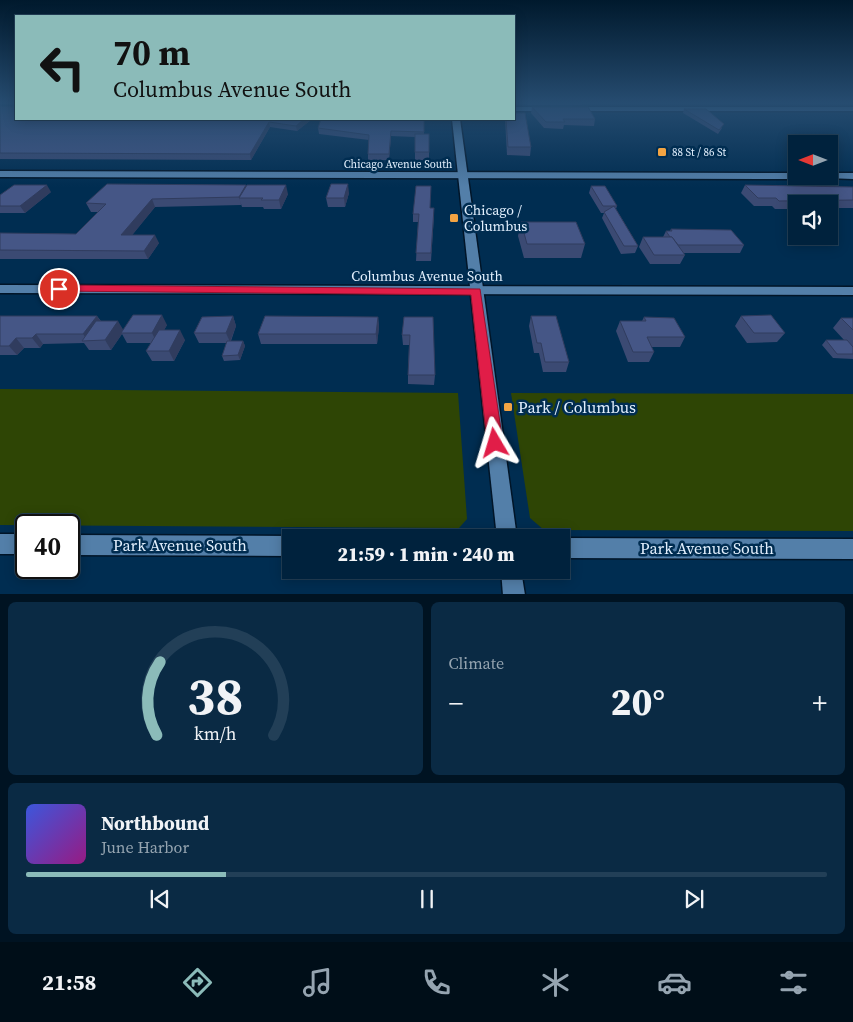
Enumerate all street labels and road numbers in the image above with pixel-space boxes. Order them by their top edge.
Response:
street label: Chicago Avenue South [344,157,453,172]
street label: Columbus Avenue South [351,266,503,286]
street label: Park Avenue South [113,534,247,556]
street label: Park Avenue South [640,537,774,559]

